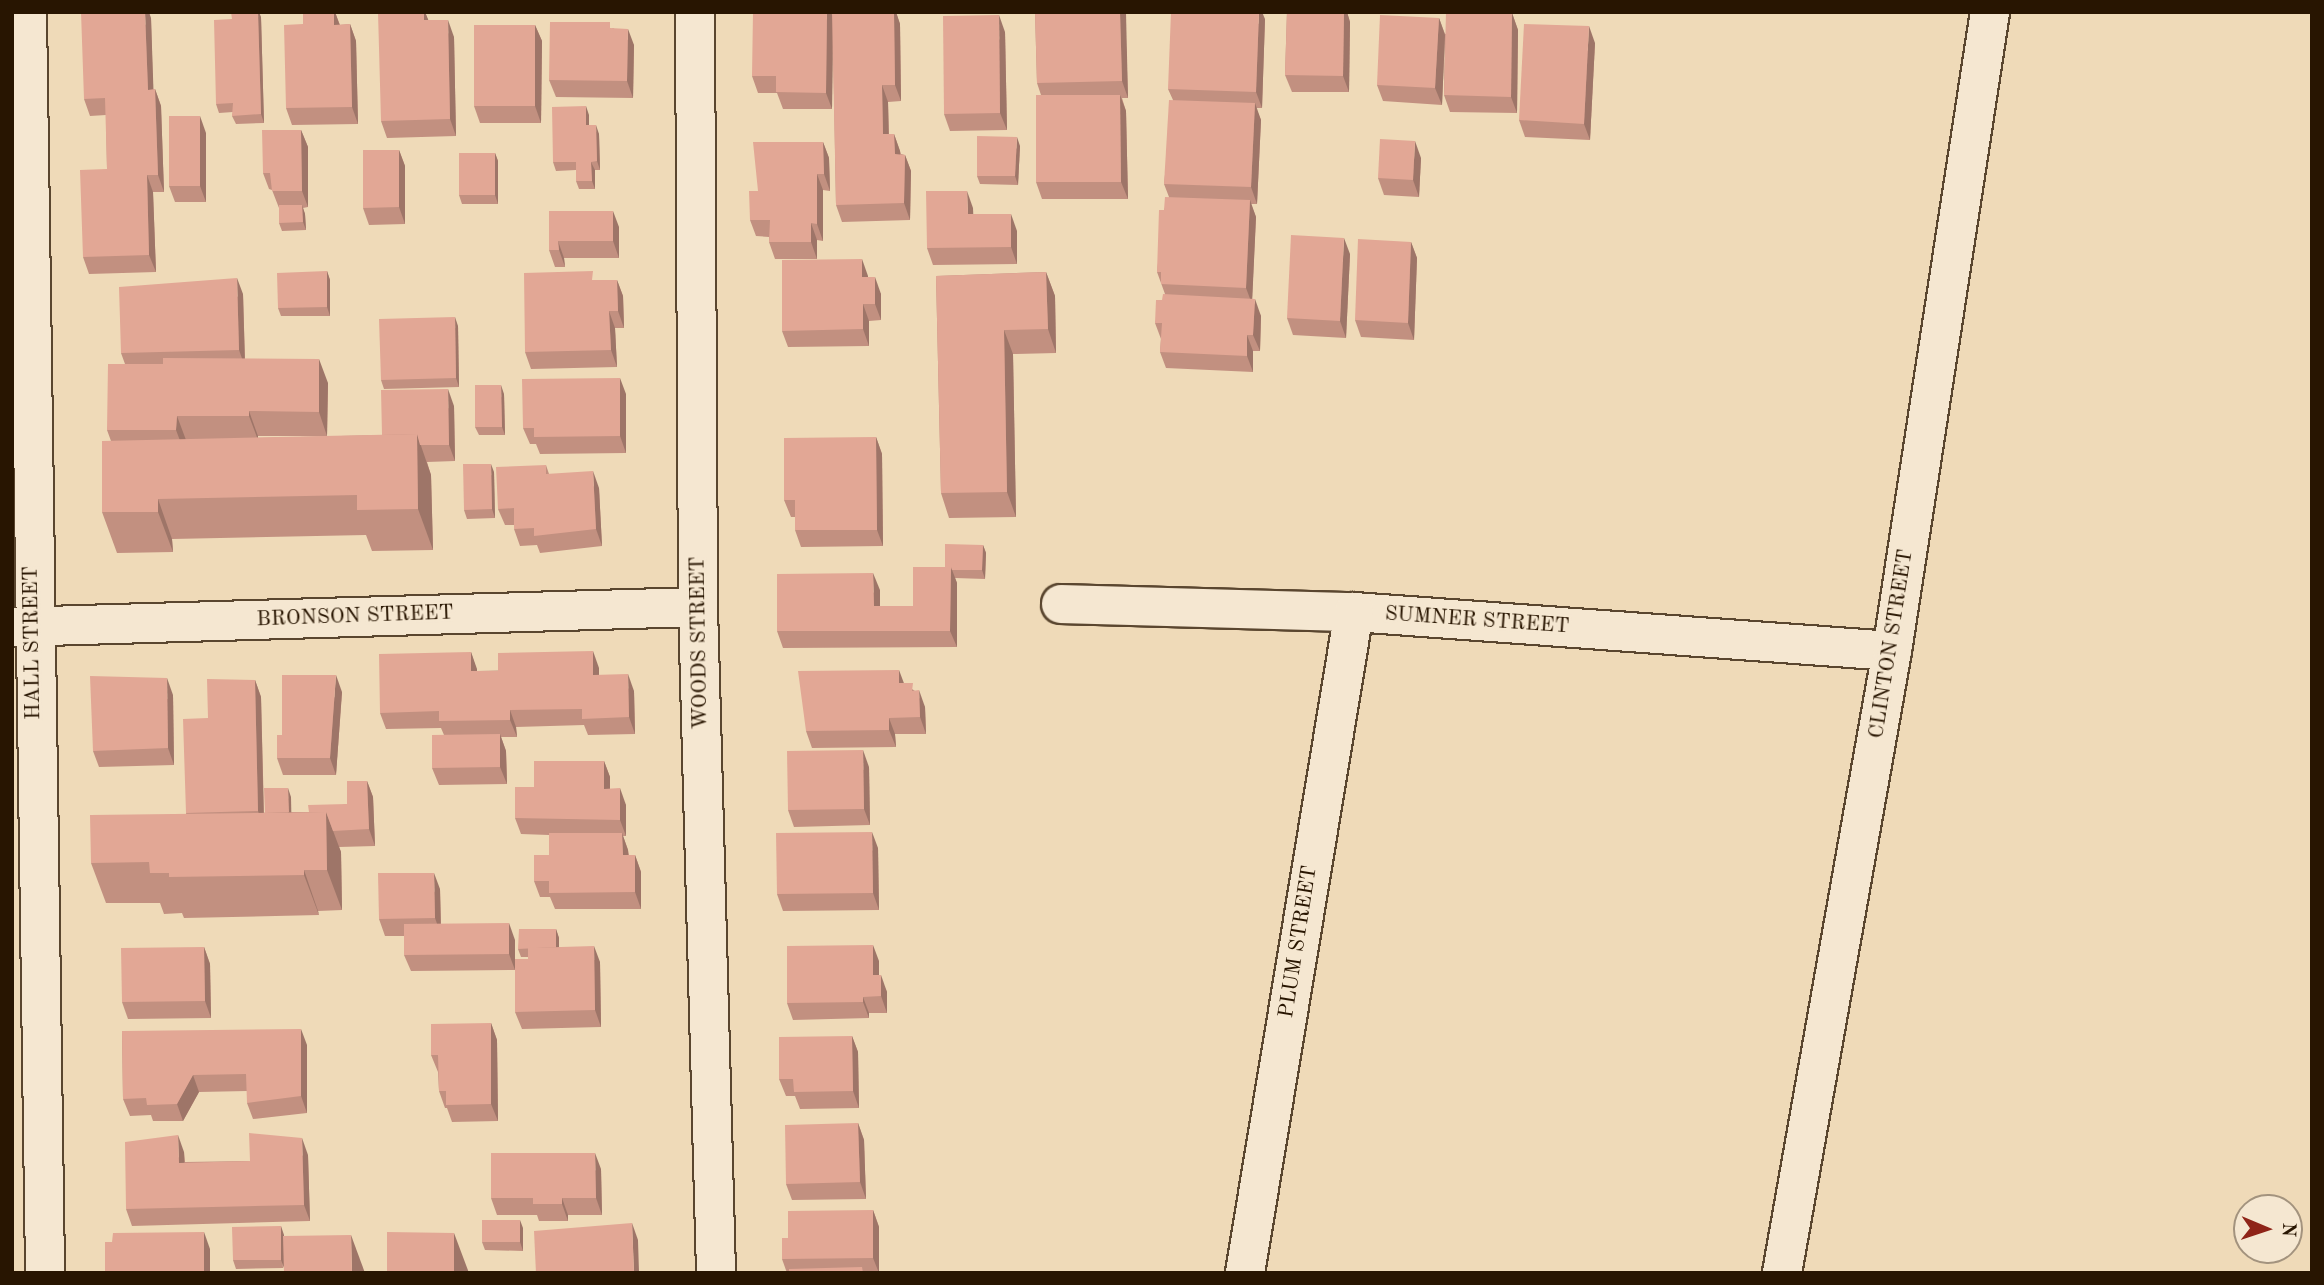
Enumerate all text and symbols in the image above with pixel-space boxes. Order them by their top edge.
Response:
street label: CLINTON STREET [1865,548,1919,740]
street label: WOODS STREET [686,556,714,730]
street label: HALL STREET [19,566,47,720]
street label: BRONSON STREET [256,601,454,633]
street label: SUMNER STREET [1384,602,1570,640]
street label: PLUM STREET [1275,864,1323,1020]
north arrow [2233,1194,2303,1264]
text: N [2278,1222,2297,1237]

